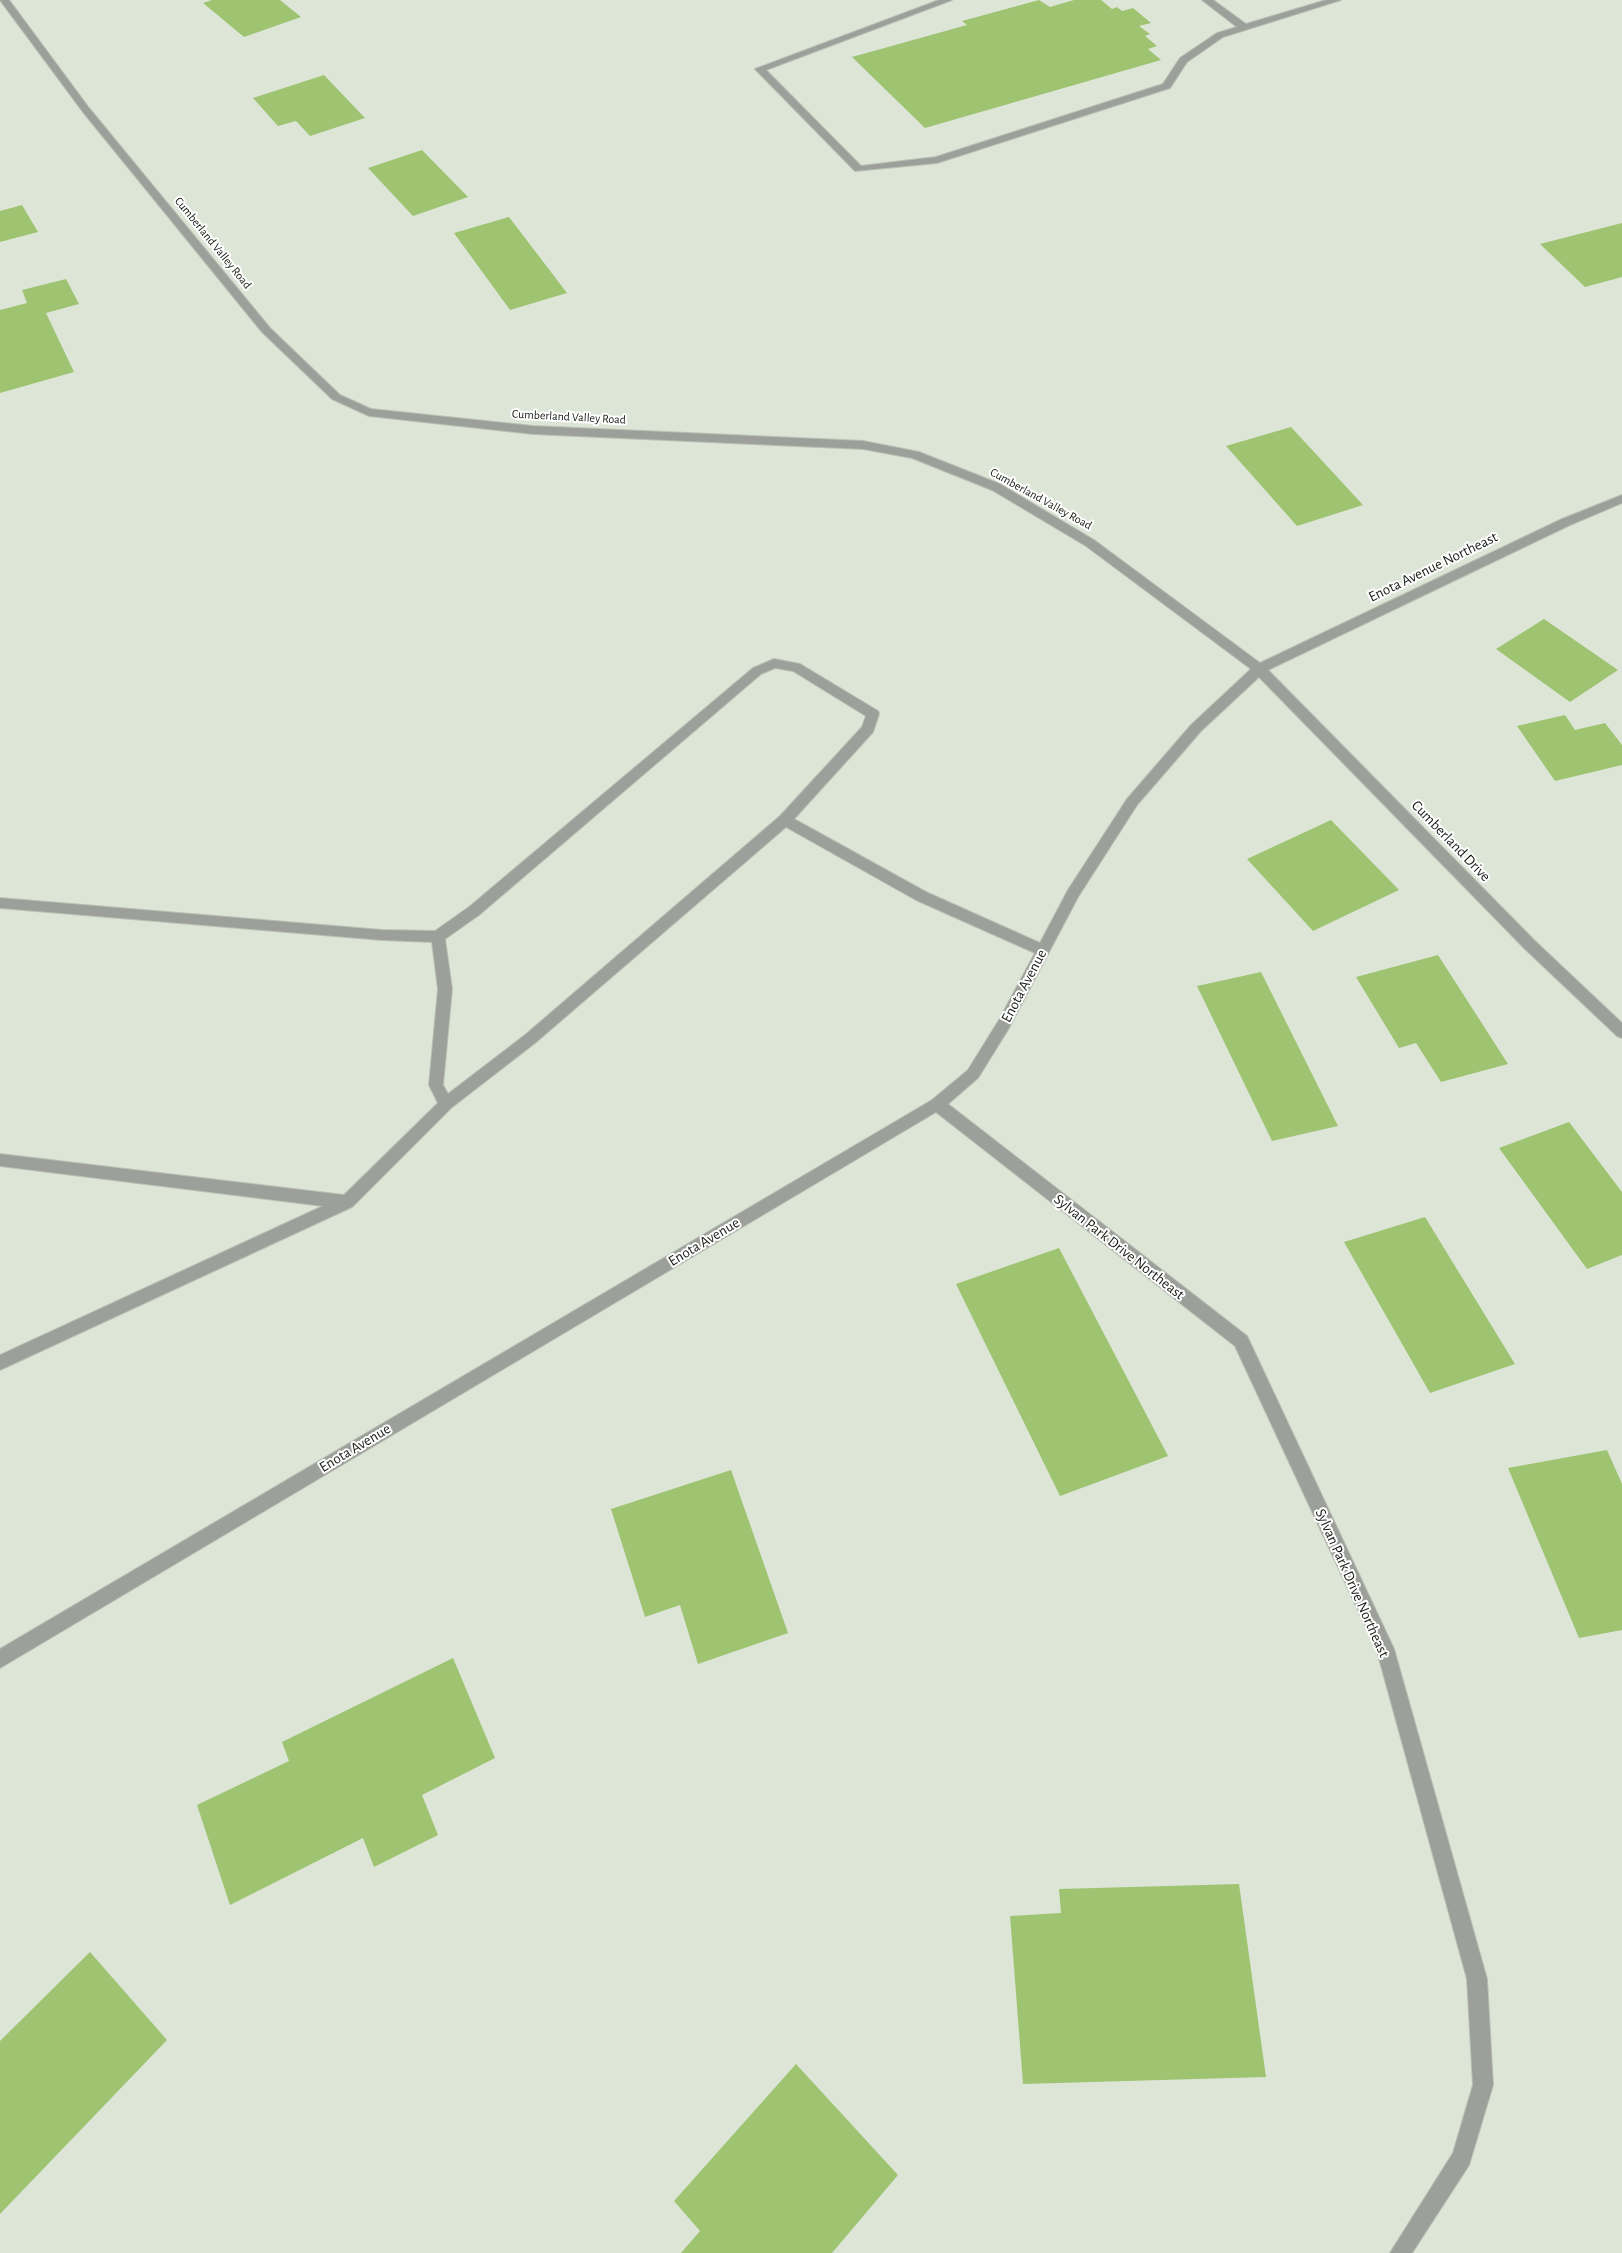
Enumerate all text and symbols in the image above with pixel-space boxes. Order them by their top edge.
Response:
street label: Cumberland Valley Road [171,194,255,292]
street label: Cumberland Valley Road [512,407,626,427]
street label: Cumberland Valley Road [988,465,1094,533]
street label: Enota Avenue Northeast [1366,528,1500,606]
street label: Cumberland Drive [1408,797,1494,885]
street label: Enota Avenue [997,946,1051,1026]
street label: Sylvan Park Drive Northeast [1050,1190,1188,1304]
street label: Enota Avenue [665,1214,743,1270]
street label: Enota Avenue [316,1420,394,1476]
street label: Sylvan Park Drive Northeast [1311,1506,1393,1660]

